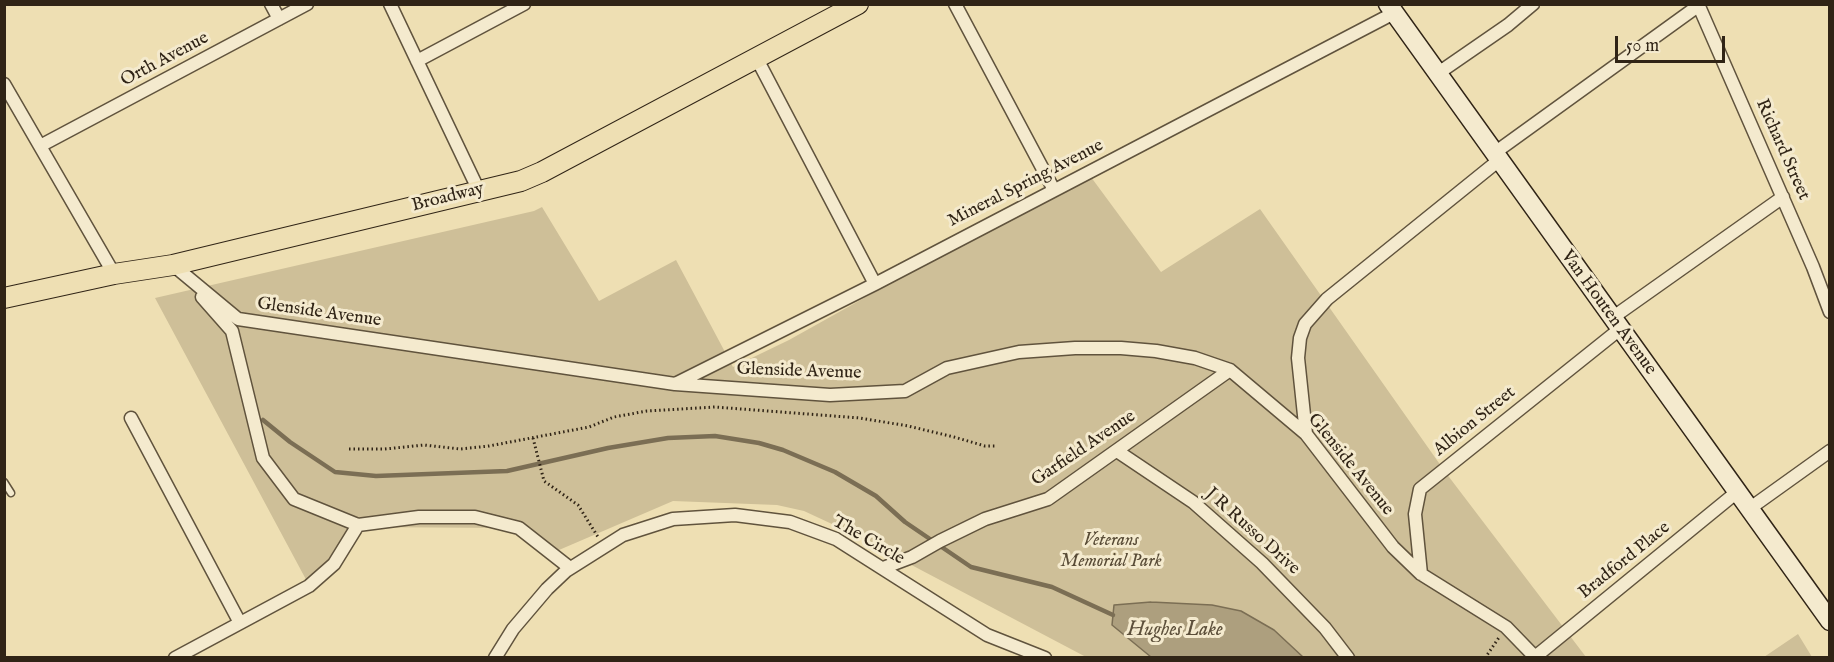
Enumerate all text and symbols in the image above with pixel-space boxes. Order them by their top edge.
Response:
scale bar [1618,24,1728,62]
street label: Orth Avenue [117,28,213,92]
text: 50 m [1626,35,1659,58]
street label: Richard Street [1750,96,1814,204]
street label: Mineral Spring Avenue [945,135,1107,233]
street label: Broadway [410,179,486,217]
street label: Van Houten Avenue [1555,246,1661,380]
street label: Glenside Avenue [256,294,382,332]
street label: Glenside Avenue [736,359,862,385]
street label: Albion Street [1430,382,1520,462]
street label: Garfield Avenue [1028,406,1140,492]
street label: Glenside Avenue [1302,410,1398,520]
street label: J R Russo Drive [1200,484,1304,580]
street label: The Circle [828,512,908,570]
street label: Bradford Place [1575,518,1675,604]
park label: Veterans Memorial Park [1060,530,1162,572]
water label: Hughes Lake [1127,619,1223,643]

